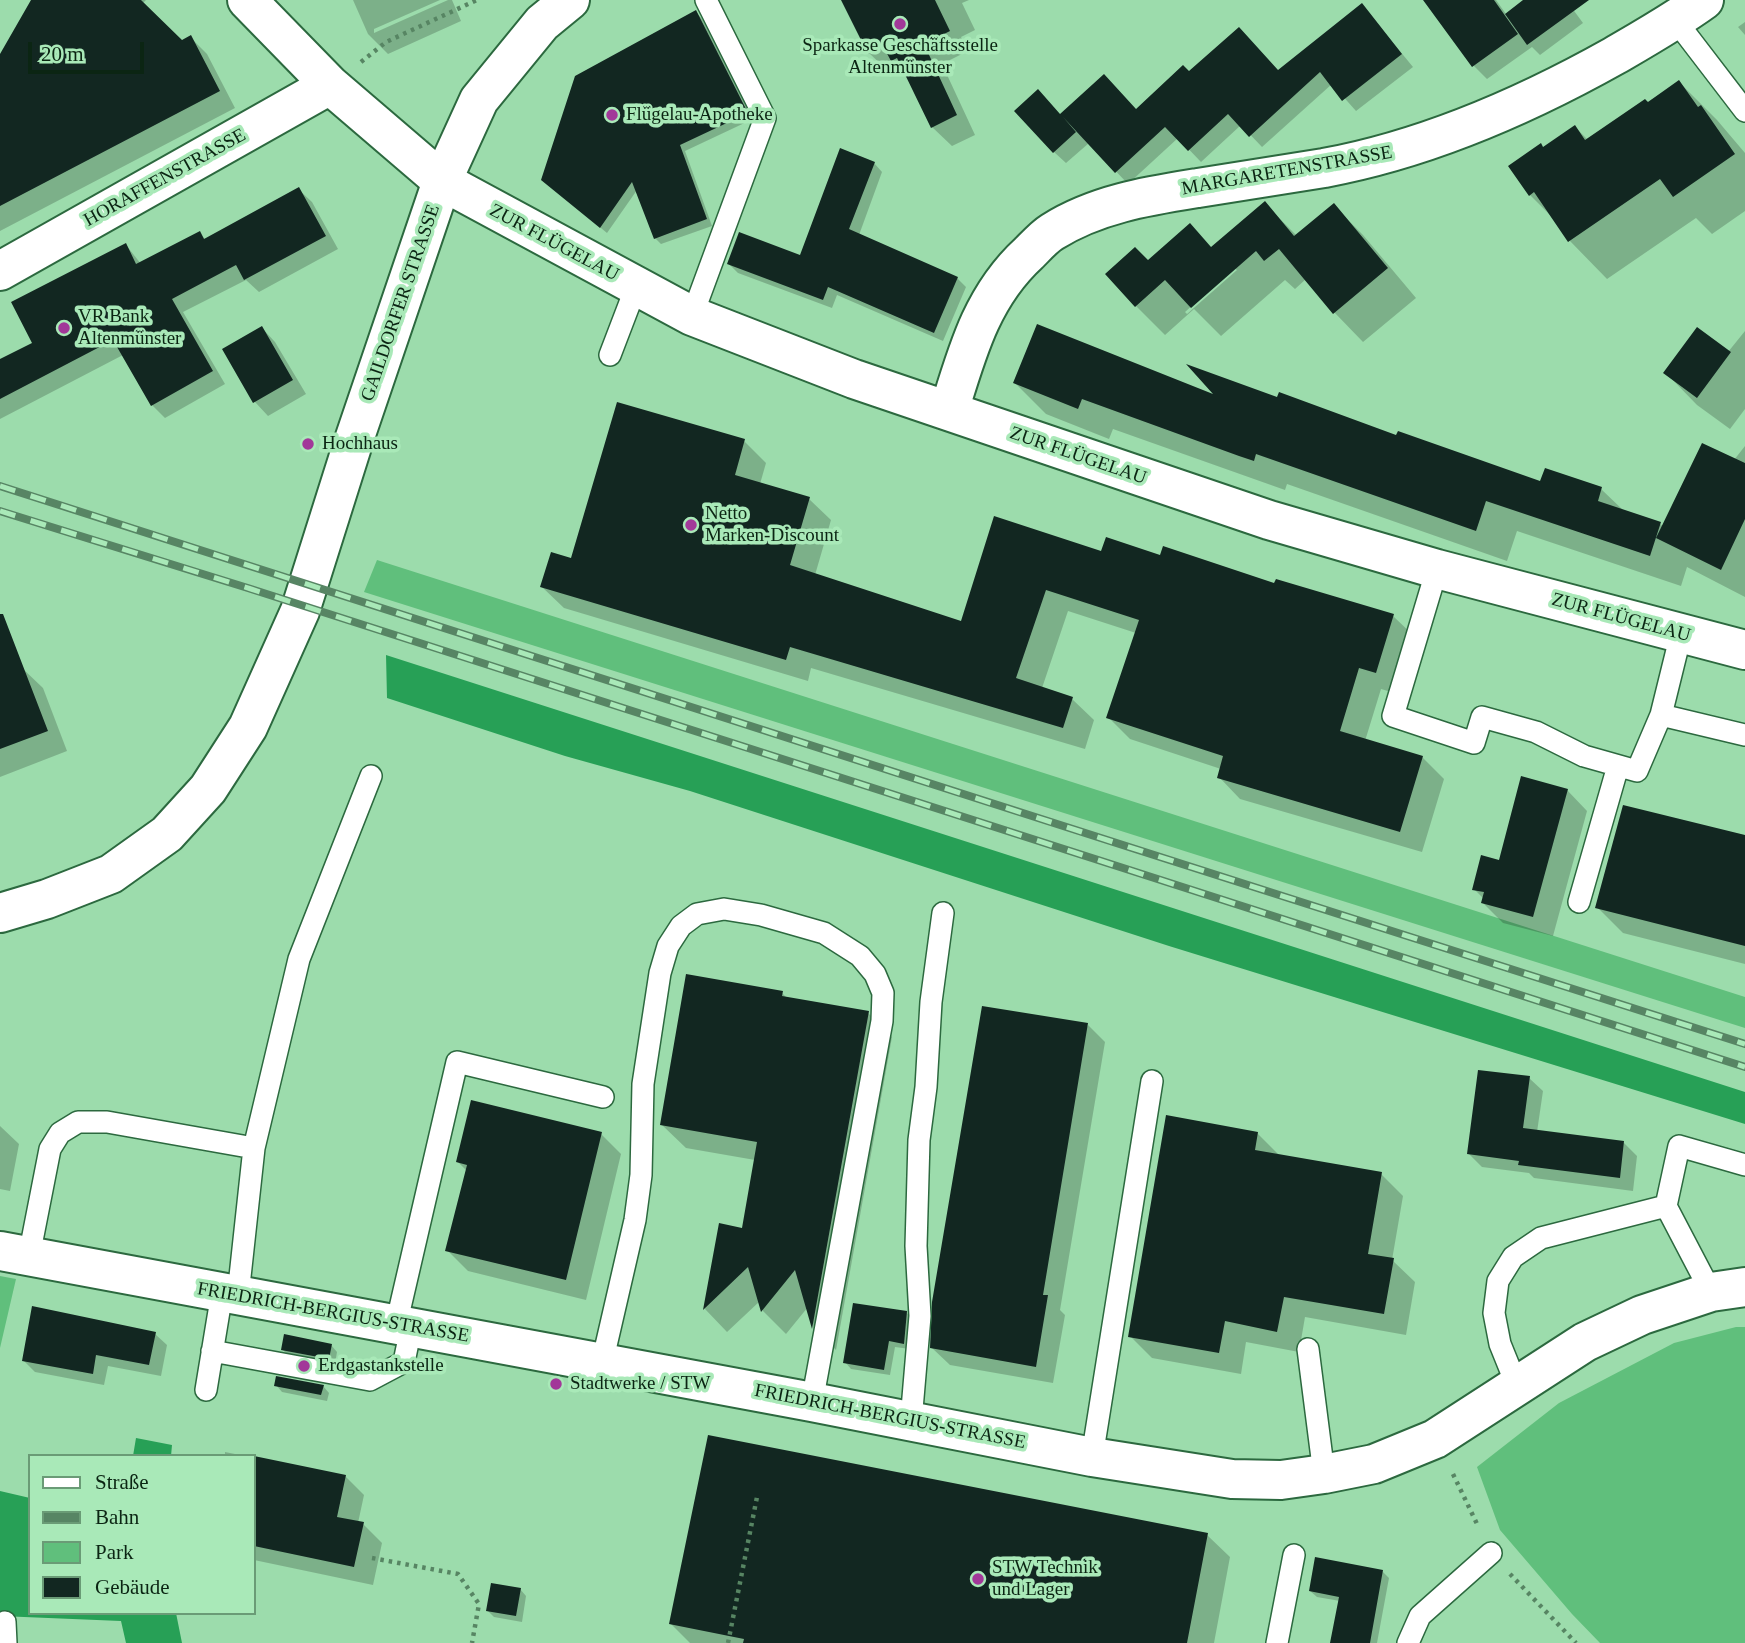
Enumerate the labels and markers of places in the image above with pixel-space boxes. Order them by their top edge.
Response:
marker: Sparkasse Geschäftsstelle Altenmünster [892,16,908,32]
place label: Sparkasse Geschäftsstelle Altenmünster [802,35,998,79]
place label: Flügelau-Apotheke [626,104,773,126]
marker: Flügelau-Apotheke [604,107,620,123]
place label: VR Bank Altenmünster [78,306,181,350]
marker: VR Bank Altenmünster [56,320,72,336]
place label: Hochhaus [322,433,398,455]
marker: Hochhaus [300,436,316,452]
place label: Netto Marken-Discount [705,503,839,547]
marker: Netto Marken-Discount [683,517,699,533]
place label: Erdgastankstelle [318,1355,444,1377]
marker: Erdgastankstelle [296,1358,312,1374]
place label: Stadtwerke / STW [570,1373,710,1395]
marker: Stadtwerke / STW [548,1376,564,1392]
place label: STW Technik und Lager [992,1557,1098,1601]
marker: STW Technik und Lager [970,1571,986,1587]

